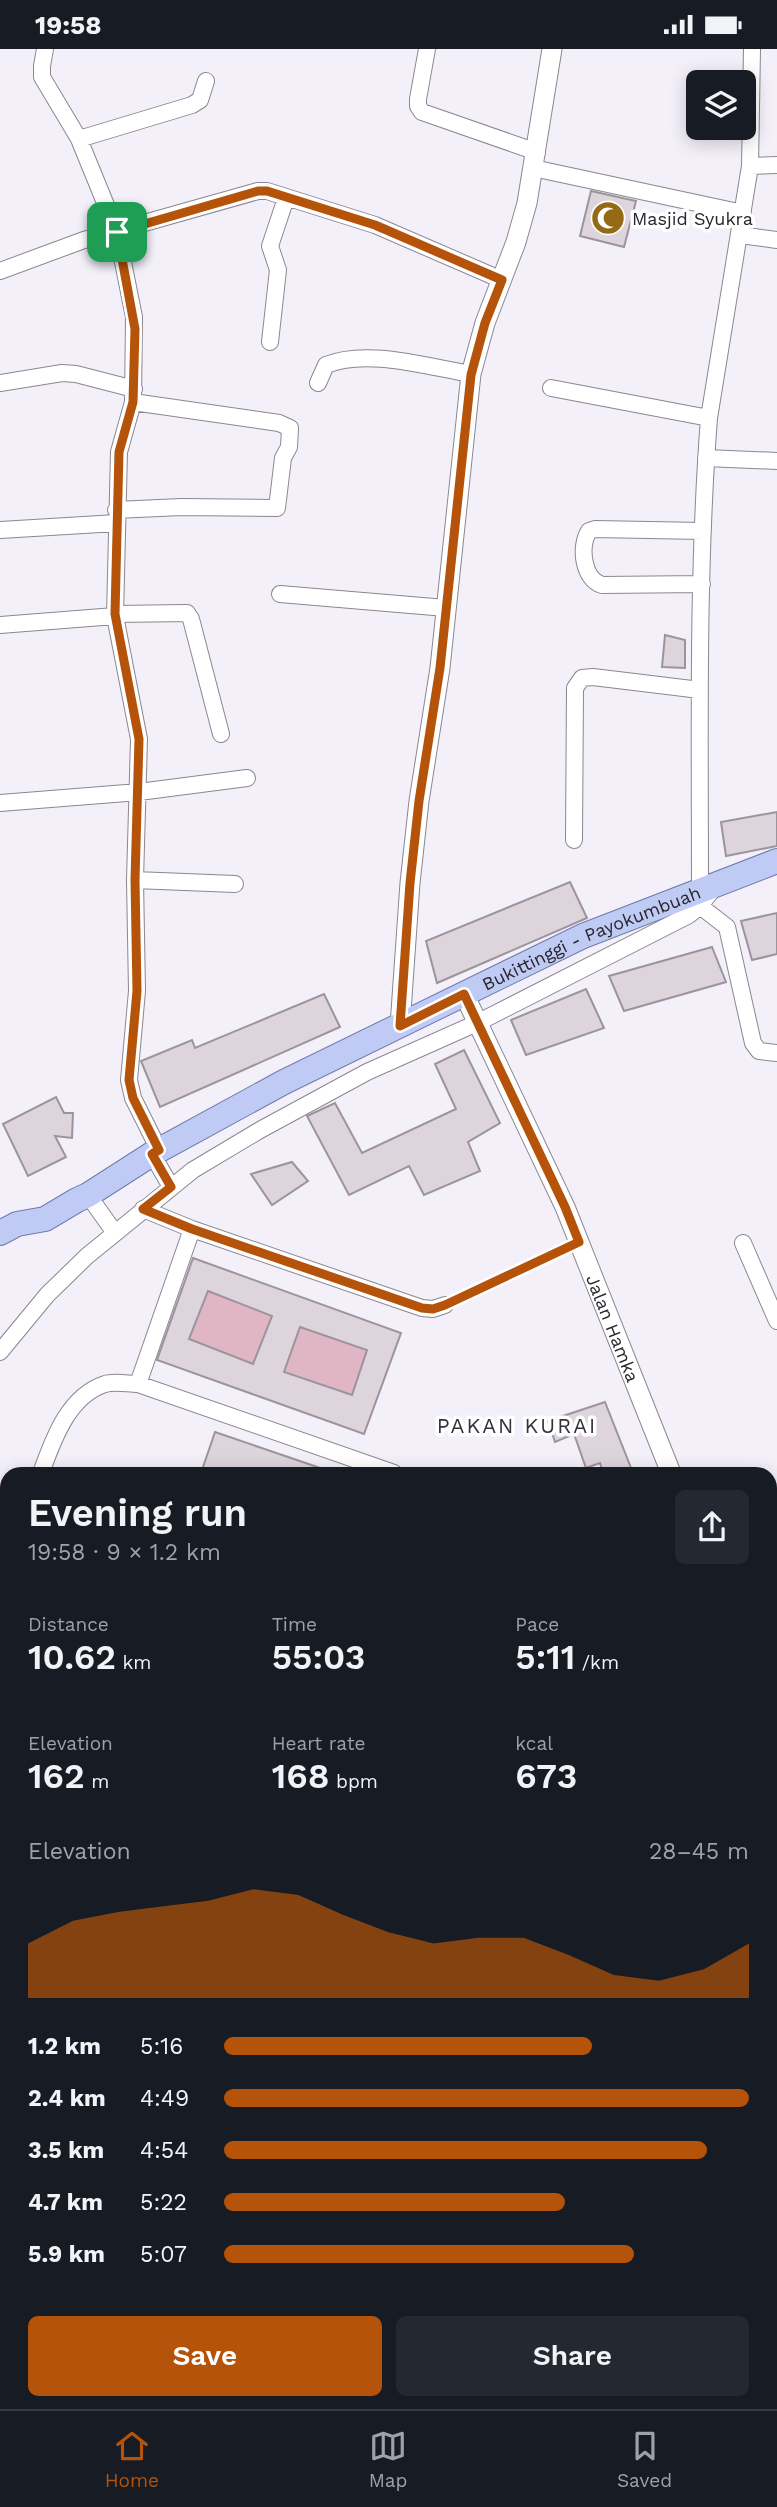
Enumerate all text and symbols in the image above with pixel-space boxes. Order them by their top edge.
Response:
text: 19:58 [35,10,102,40]
map controls [686,70,756,140]
button: layers [686,70,756,140]
mosque icon: Masjid Syukra [589,199,627,237]
pin [87,202,147,262]
place label: Masjid Syukra [632,208,753,229]
icon: arrive [98,213,136,251]
street label: Bukittinggi - Payokumbuah [478,881,703,994]
street label: Jalan Hamka [582,1271,644,1385]
district label: PAKAN KURAI [437,1413,597,1438]
button: share [675,1490,749,1564]
text: Evening run [28,1491,247,1535]
text: 19:58 · 9 × 1.2 km [28,1539,221,1566]
text: Distance [28,1613,109,1636]
text: Time [272,1613,317,1636]
text: Pace [515,1613,559,1636]
text: 10.62 [28,1636,116,1678]
text: 55:03 [272,1636,365,1678]
text: 5:11 [515,1636,575,1678]
text: km [116,1651,151,1674]
text: /km [575,1651,619,1674]
text: Elevation [28,1732,113,1755]
text: Heart rate [272,1732,366,1755]
text: kcal [515,1732,553,1755]
text: 162 [28,1755,85,1797]
text: 168 [272,1755,329,1797]
text: 673 [515,1755,577,1797]
text: m [85,1770,109,1793]
text: bpm [329,1770,378,1793]
text: Elevation [28,1838,131,1865]
text: 28–45 m [649,1838,749,1865]
text: 1.2 km [28,2033,101,2060]
text: 5:16 [140,2033,183,2060]
text: 2.4 km [28,2085,106,2112]
text: 4:49 [140,2085,189,2112]
text: 3.5 km [28,2137,104,2164]
text: 4:54 [140,2137,188,2164]
text: 4.7 km [28,2189,103,2216]
text: 5:22 [140,2189,187,2216]
text: 5.9 km [28,2241,105,2268]
text: 5:07 [140,2241,187,2268]
button: Save [28,2316,382,2396]
button: Share [396,2316,749,2396]
tab: Home [105,2427,159,2492]
tab: Map [369,2427,407,2492]
tab: Saved [617,2427,672,2492]

